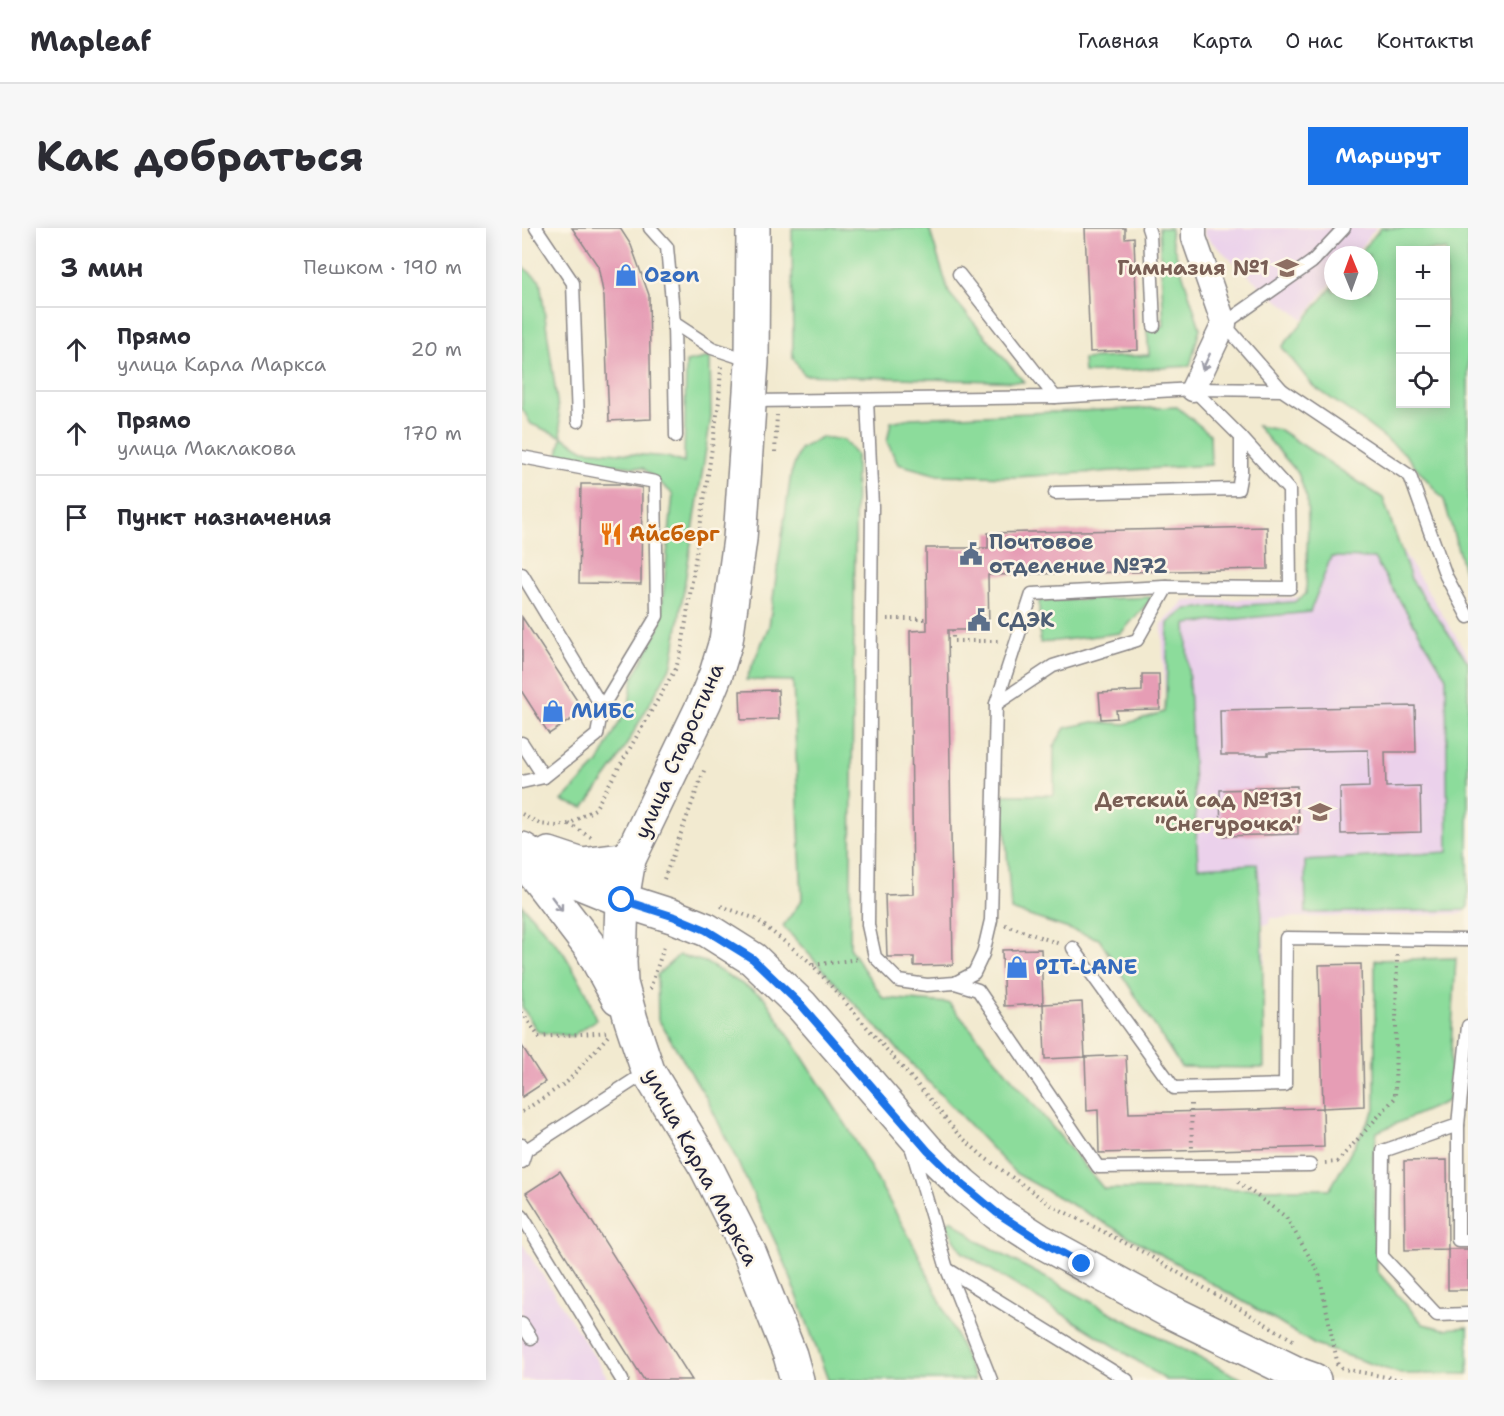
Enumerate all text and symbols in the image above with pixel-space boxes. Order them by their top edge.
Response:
text: Mapleaf [30,22,151,60]
text: Главная [1078,27,1159,55]
text: Карта [1192,27,1252,55]
text: О нас [1285,27,1343,55]
text: Контакты [1376,27,1474,55]
button: Маршрут [1308,127,1468,185]
text: Как добраться [36,128,364,184]
north arrow [1324,246,1378,300]
map controls [1396,246,1450,408]
button: + [1396,246,1450,300]
text: 3 мин [60,250,143,285]
text: Пешком · 190 m [304,254,462,280]
place label: Гимназия №1 [1117,254,1269,282]
school or university icon: Гимназия №1 [1274,255,1300,281]
place label: Ozon [644,261,699,289]
shop icon: Ozon [613,262,639,288]
button: − [1396,300,1450,354]
text: Прямо [117,322,191,351]
icon: ahead [60,333,93,366]
text: 20 m [411,336,462,362]
text: улица Карла Маркса [117,351,326,377]
one-way arrow [1200,352,1211,370]
button: locate [1396,354,1450,408]
text: Прямо [117,406,191,435]
icon: ahead [60,417,93,450]
text: 170 m [403,420,462,446]
text: улица Маклакова [117,435,296,461]
icon: arrive [60,501,93,534]
text: Пункт назначения [117,503,331,532]
place label: Айсберг [629,520,720,548]
restaurant icon: Айсберг [598,521,624,547]
place label: Почтовое отделение №72 [989,528,1168,580]
public building icon: Почтовое отделение №72 [958,541,984,567]
place label: СДЭК [997,606,1055,634]
public building icon: СДЭК [966,607,992,633]
street label: улица Старостина [628,659,730,843]
place label: МИБС [571,697,635,725]
shop icon: МИБС [540,698,566,724]
place label: Детский сад №131 "Снегурочка" [1095,786,1302,838]
school or university icon: Детский сад №131 "Снегурочка" [1307,799,1333,825]
route start [608,886,634,912]
one-way arrow [551,896,564,912]
place label: PIT-LANE [1035,953,1137,981]
shop icon: PIT-LANE [1004,954,1030,980]
street label: улица Карла Маркса [637,1063,765,1271]
route end [1068,1250,1094,1276]

